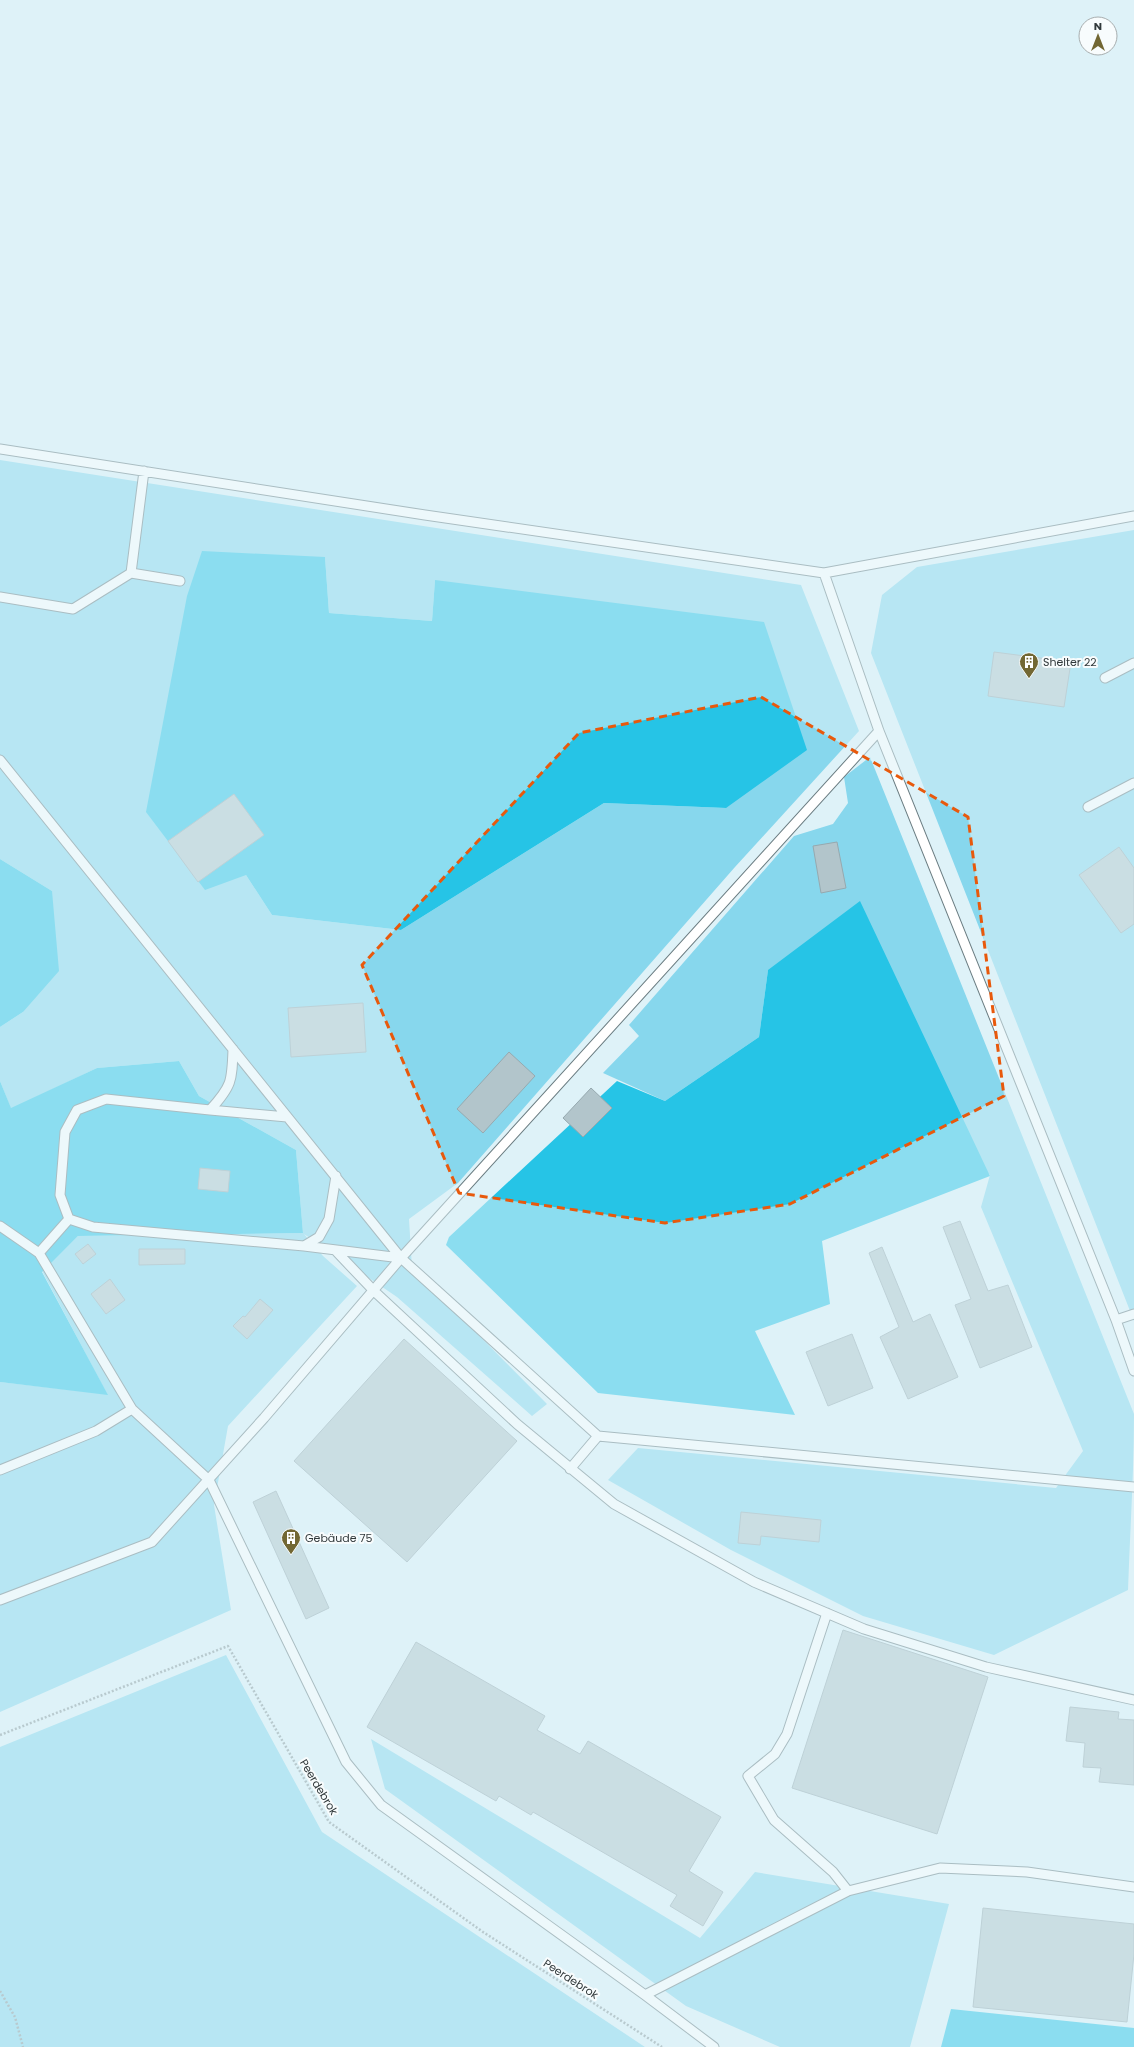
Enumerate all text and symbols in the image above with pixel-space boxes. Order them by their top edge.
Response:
north arrow [1078,16,1118,56]
text: N [1094,18,1102,34]
building icon: Shelter 22 [1018,651,1040,679]
place label: Shelter 22 [1043,654,1097,670]
building icon: Gebäude 75 [280,1527,302,1555]
place label: Gebäude 75 [305,1530,372,1546]
street label: Peerdebrok [296,1756,342,1818]
street label: Peerdebrok [540,1955,602,2003]

